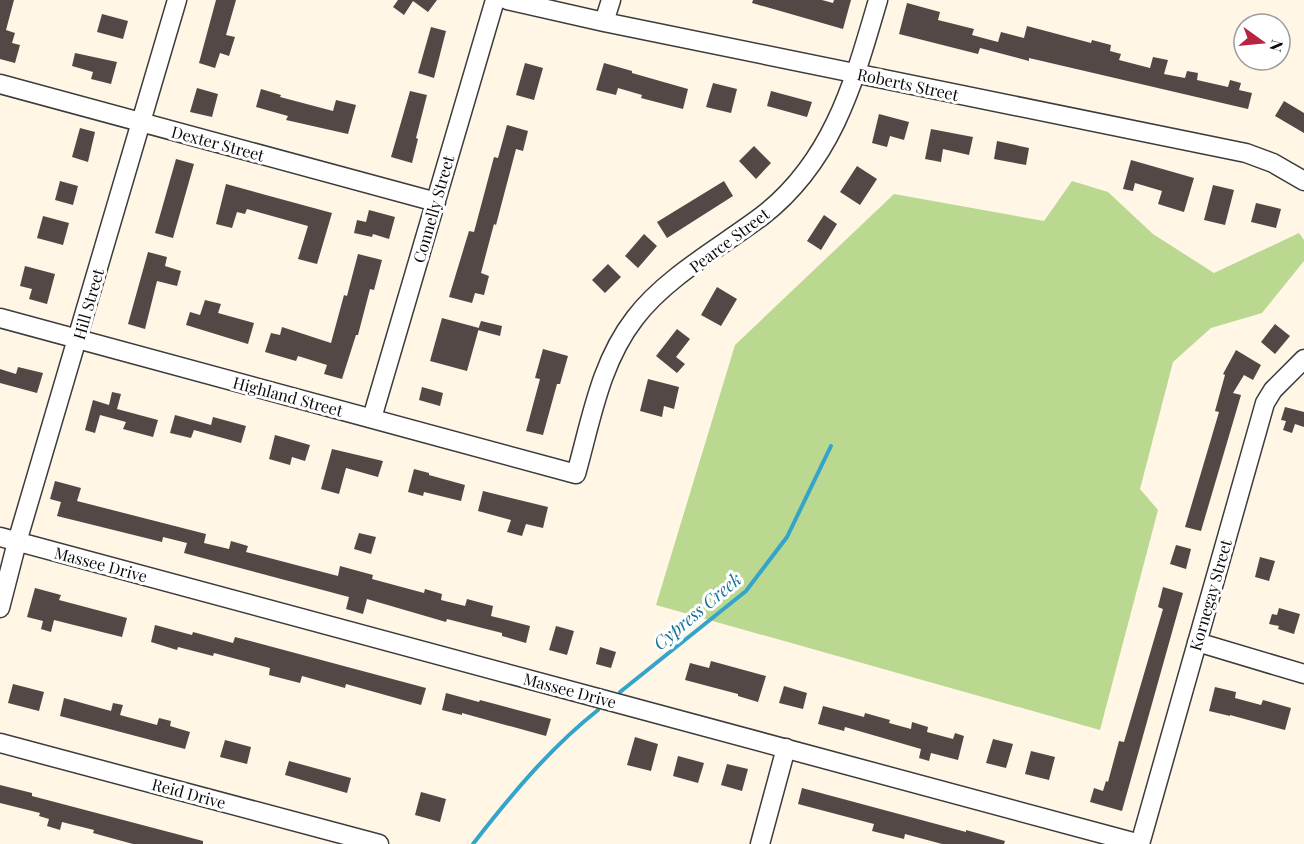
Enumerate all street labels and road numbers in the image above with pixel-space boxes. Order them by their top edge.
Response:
street label: Roberts Street [855,63,961,105]
street label: Dexter Street [169,121,267,166]
street label: Connelly Street [408,153,458,265]
street label: Pearce Street [685,203,773,277]
street label: Hill Street [68,266,108,342]
street label: Highland Street [231,371,346,421]
street label: Kornegay Street [1184,537,1236,653]
street label: Massee Drive [52,542,150,586]
street label: Massee Drive [521,668,619,712]
street label: Reid Drive [150,773,228,813]

